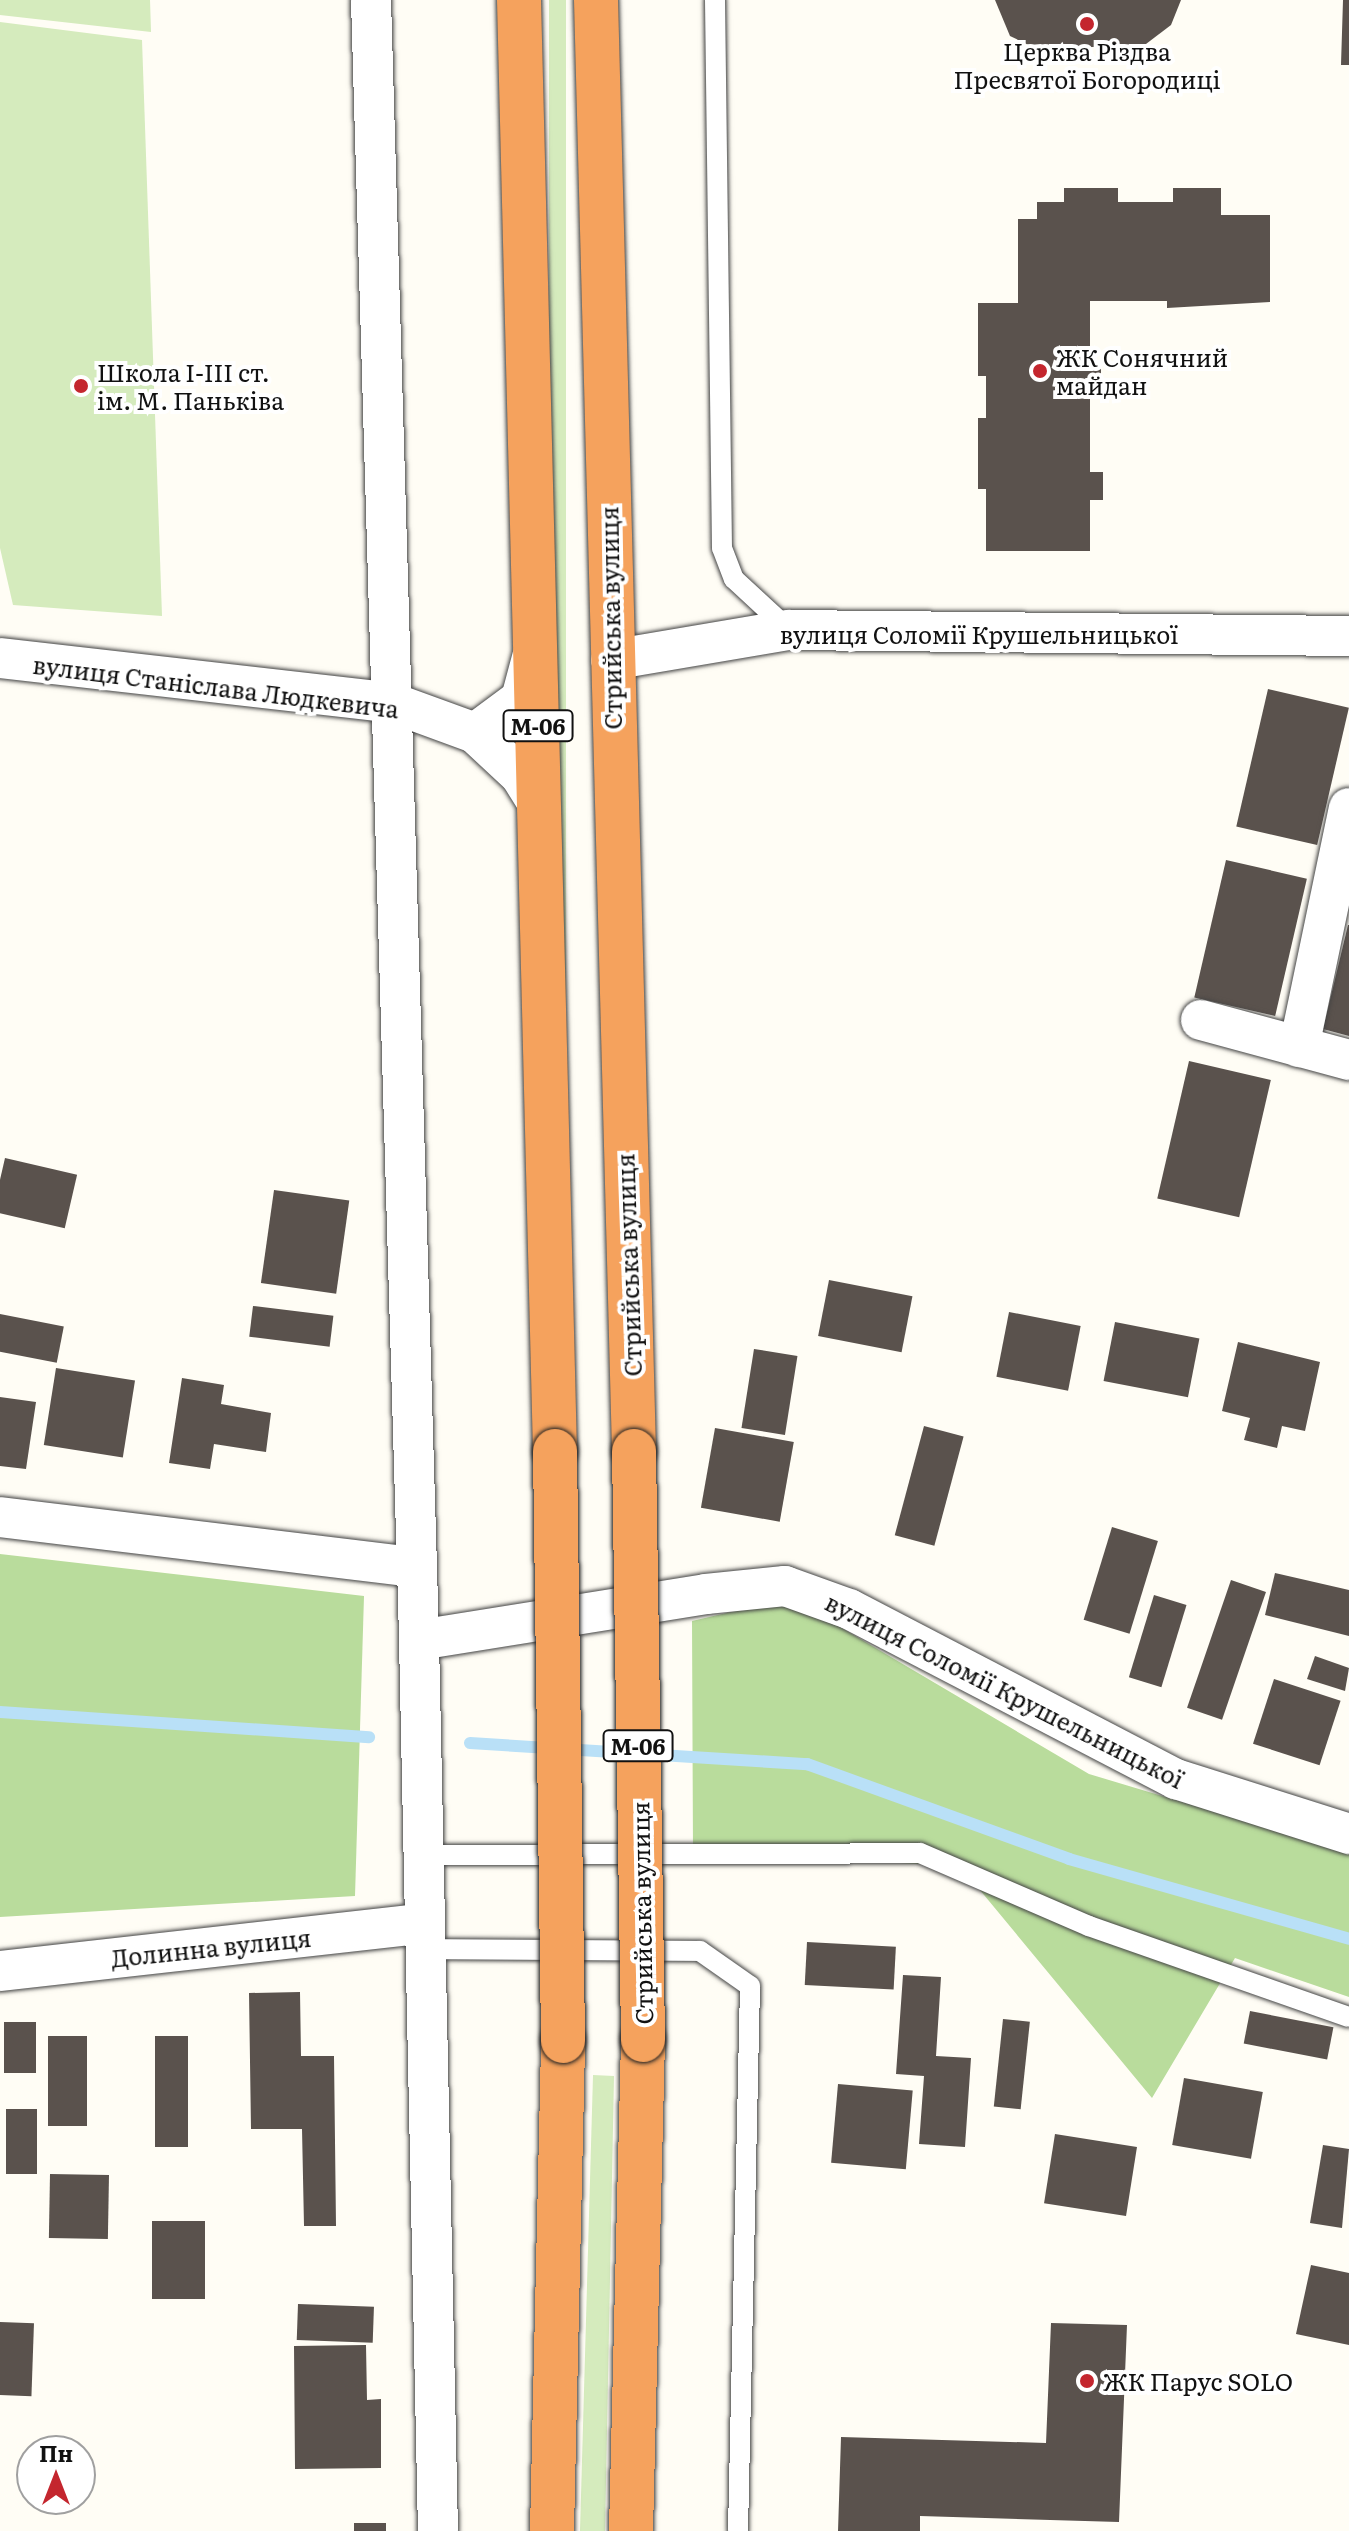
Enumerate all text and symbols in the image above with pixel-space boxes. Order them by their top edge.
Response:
marker: Церква Різдва Пресвятої Богородиці [1078,15,1096,33]
place label: Церква Різдва Пресвятої Богородиці [953,37,1221,93]
place label: ЖК Сонячний майдан [1056,343,1228,399]
place label: Школа І-ІІІ ст. ім. М. Паньківа [97,358,284,414]
marker: ЖК Сонячний майдан [1031,362,1049,380]
marker: Школа І-ІІІ ст. ім. М. Паньківа [72,377,90,395]
street label: Стрийська вулиця [594,506,626,730]
street label: вулиця Соломії Крушельницької [780,620,1178,648]
street label: вулиця Станіслава Людкевича [31,649,401,723]
road number: М-06 [502,708,574,744]
street label: Стрийська вулиця [610,1153,646,1377]
street label: вулиця Соломії Крушельницької [821,1587,1189,1793]
road number: М-06 [602,1728,674,1764]
street label: Стрийська вулиця [625,1801,657,2025]
street label: Долинна вулиця [110,1922,312,1972]
place label: ЖК Парус SOLO [1103,2367,1293,2395]
marker: ЖК Парус SOLO [1078,2372,1096,2390]
north arrow [16,2435,96,2515]
text: Пн [39,2436,73,2469]

